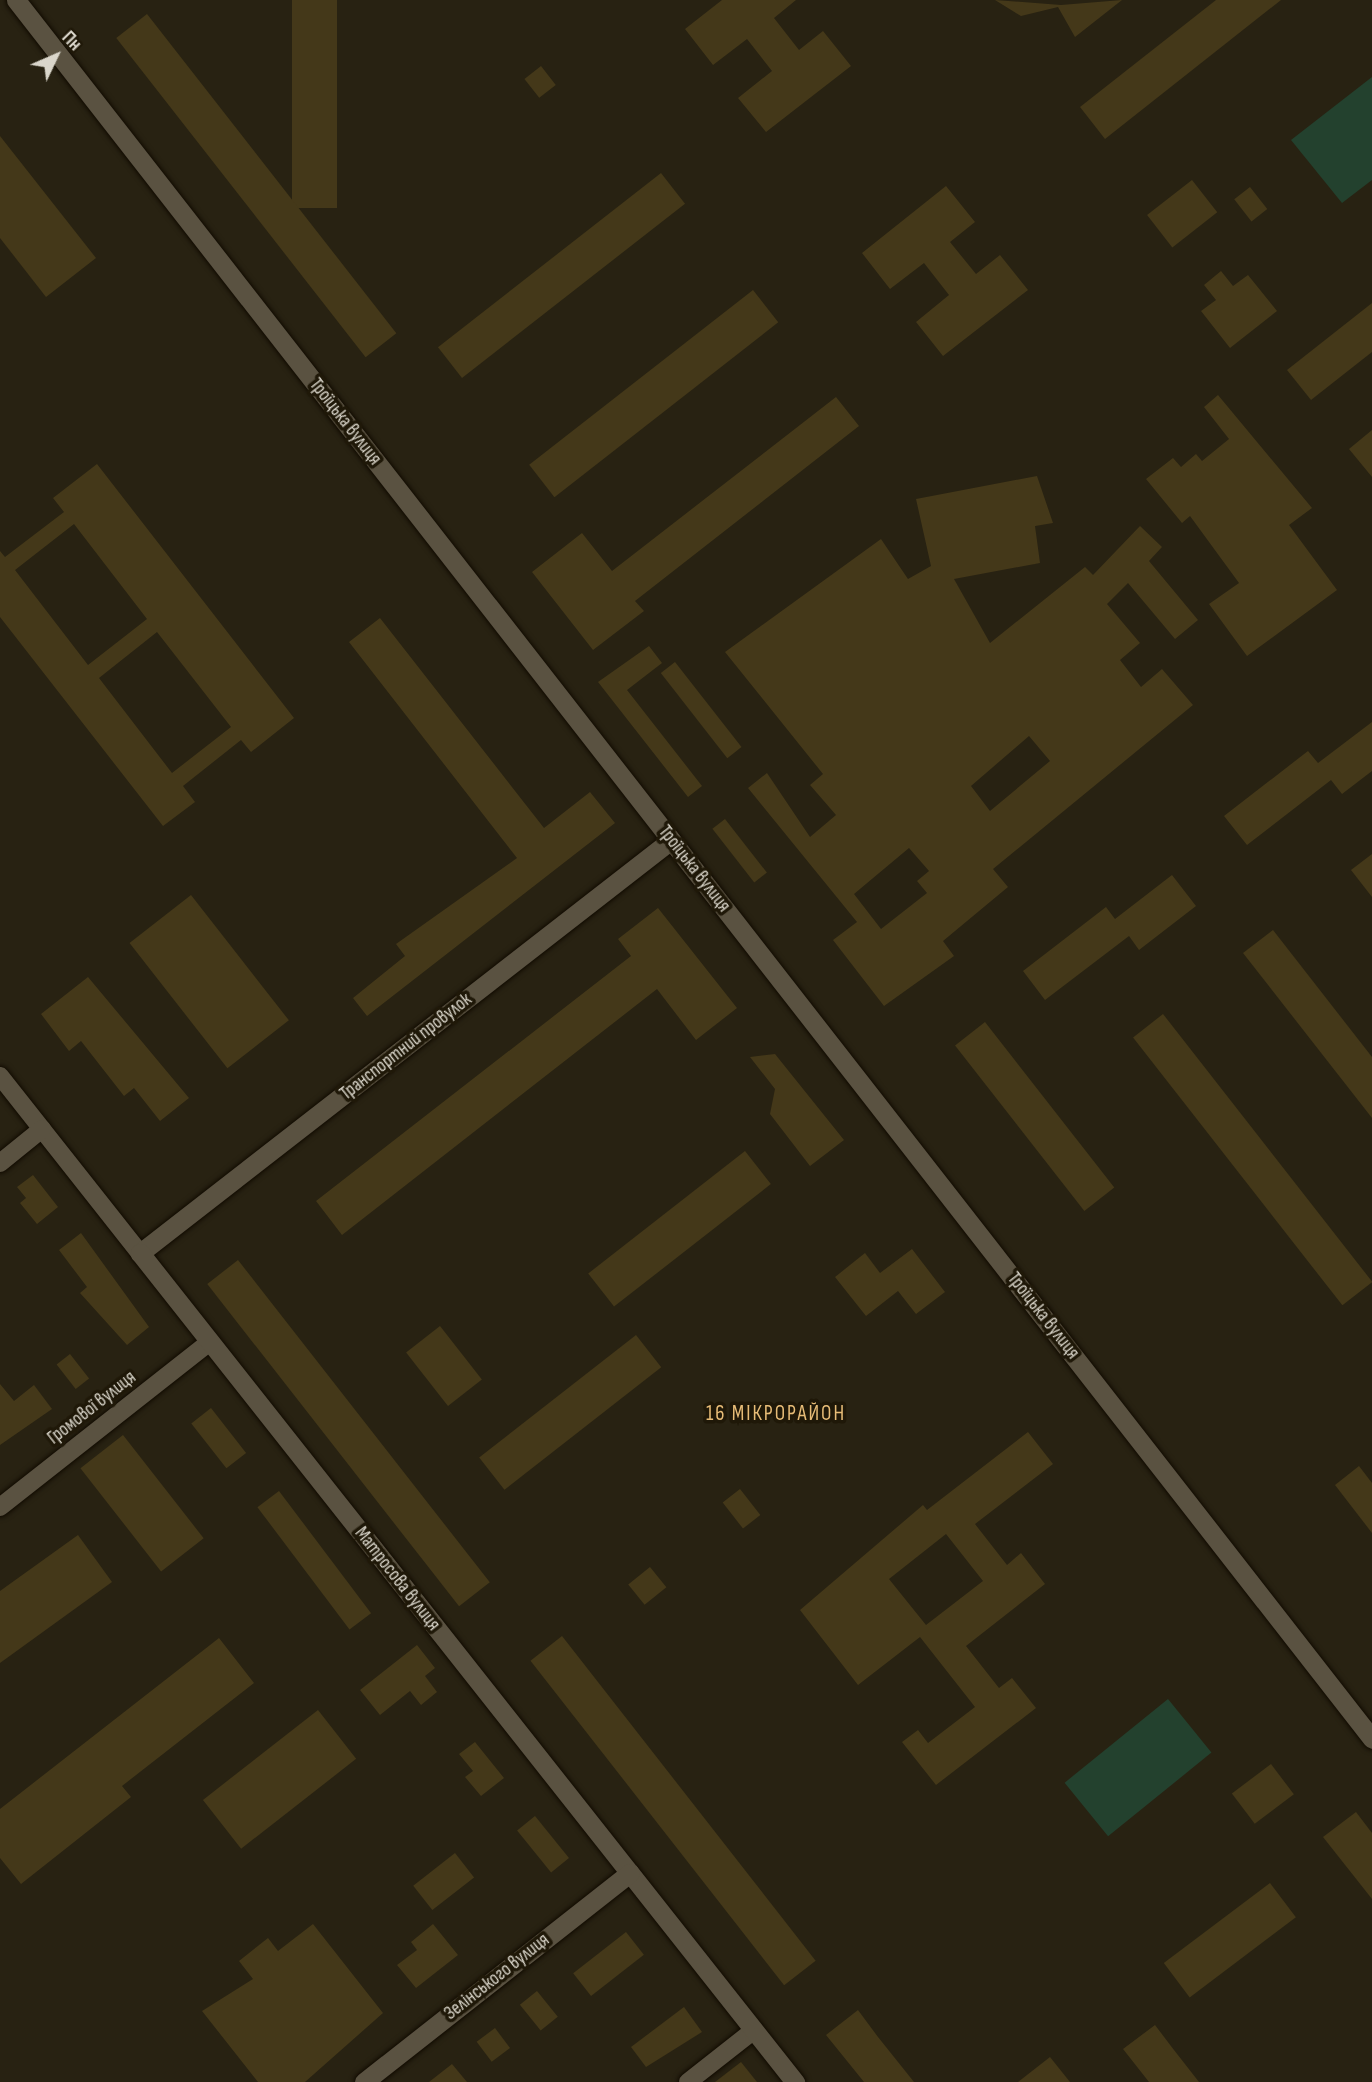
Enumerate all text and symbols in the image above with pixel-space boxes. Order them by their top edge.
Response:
north arrow [21,21,91,91]
text: Пн [57,26,86,56]
street label: Троїцька вулиця [304,374,386,470]
street label: Троїцька вулиця [653,821,735,917]
street label: Транспортний провулок [336,989,476,1105]
street label: Троїцька вулиця [1002,1268,1084,1364]
street label: Громової вулиця [43,1366,141,1450]
district label: 16 МІКРОРАЙОН [708,1401,844,1427]
street label: Матросова вулиця [349,1523,445,1635]
street label: Зелінського вулиця [440,1929,554,2025]

